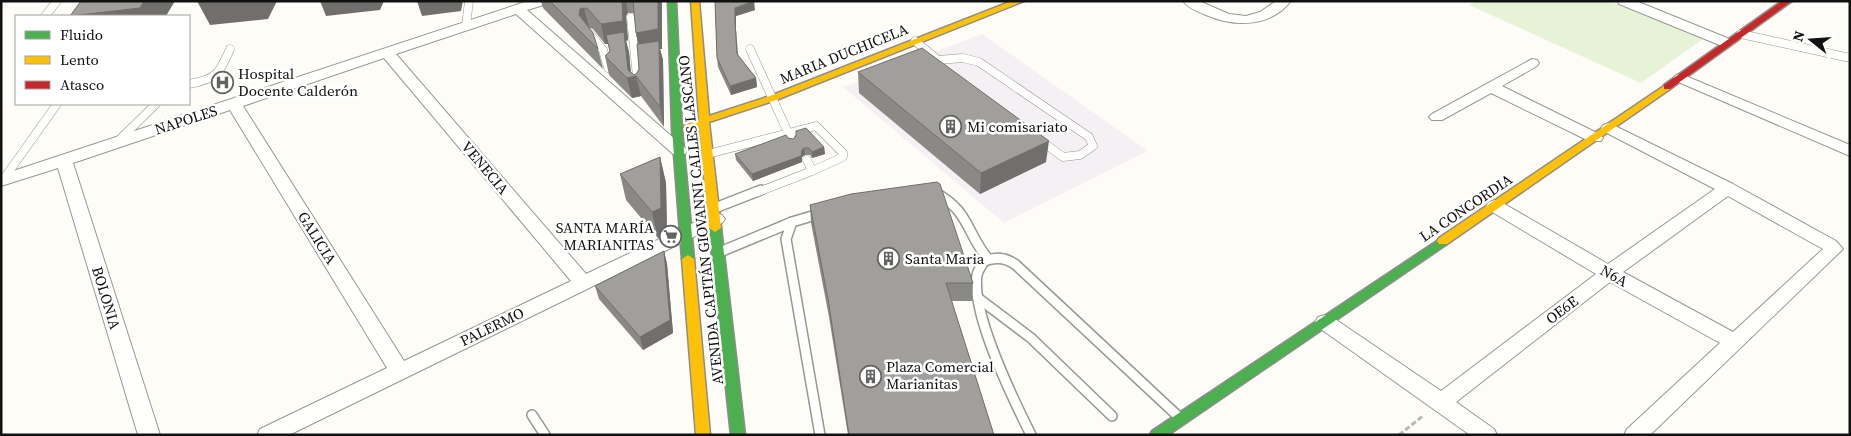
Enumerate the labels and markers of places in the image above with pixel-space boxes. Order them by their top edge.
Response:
place label: Hospital Docente Calderón [238,63,358,101]
hospital icon: Hospital Docente Calderón [210,71,234,95]
building icon: Mi comisariato [939,115,963,139]
place label: Mi comisariato [967,116,1068,137]
place label: SANTA MARÍA MARIANITAS [556,217,654,255]
supermarket icon: SANTA MARÍA MARIANITAS [658,225,682,249]
building icon: Santa Maria [877,247,901,271]
place label: Santa Maria [905,248,985,269]
place label: Plaza Comercial Marianitas [886,356,994,394]
building icon: Plaza Comercial Marianitas [858,364,882,388]

